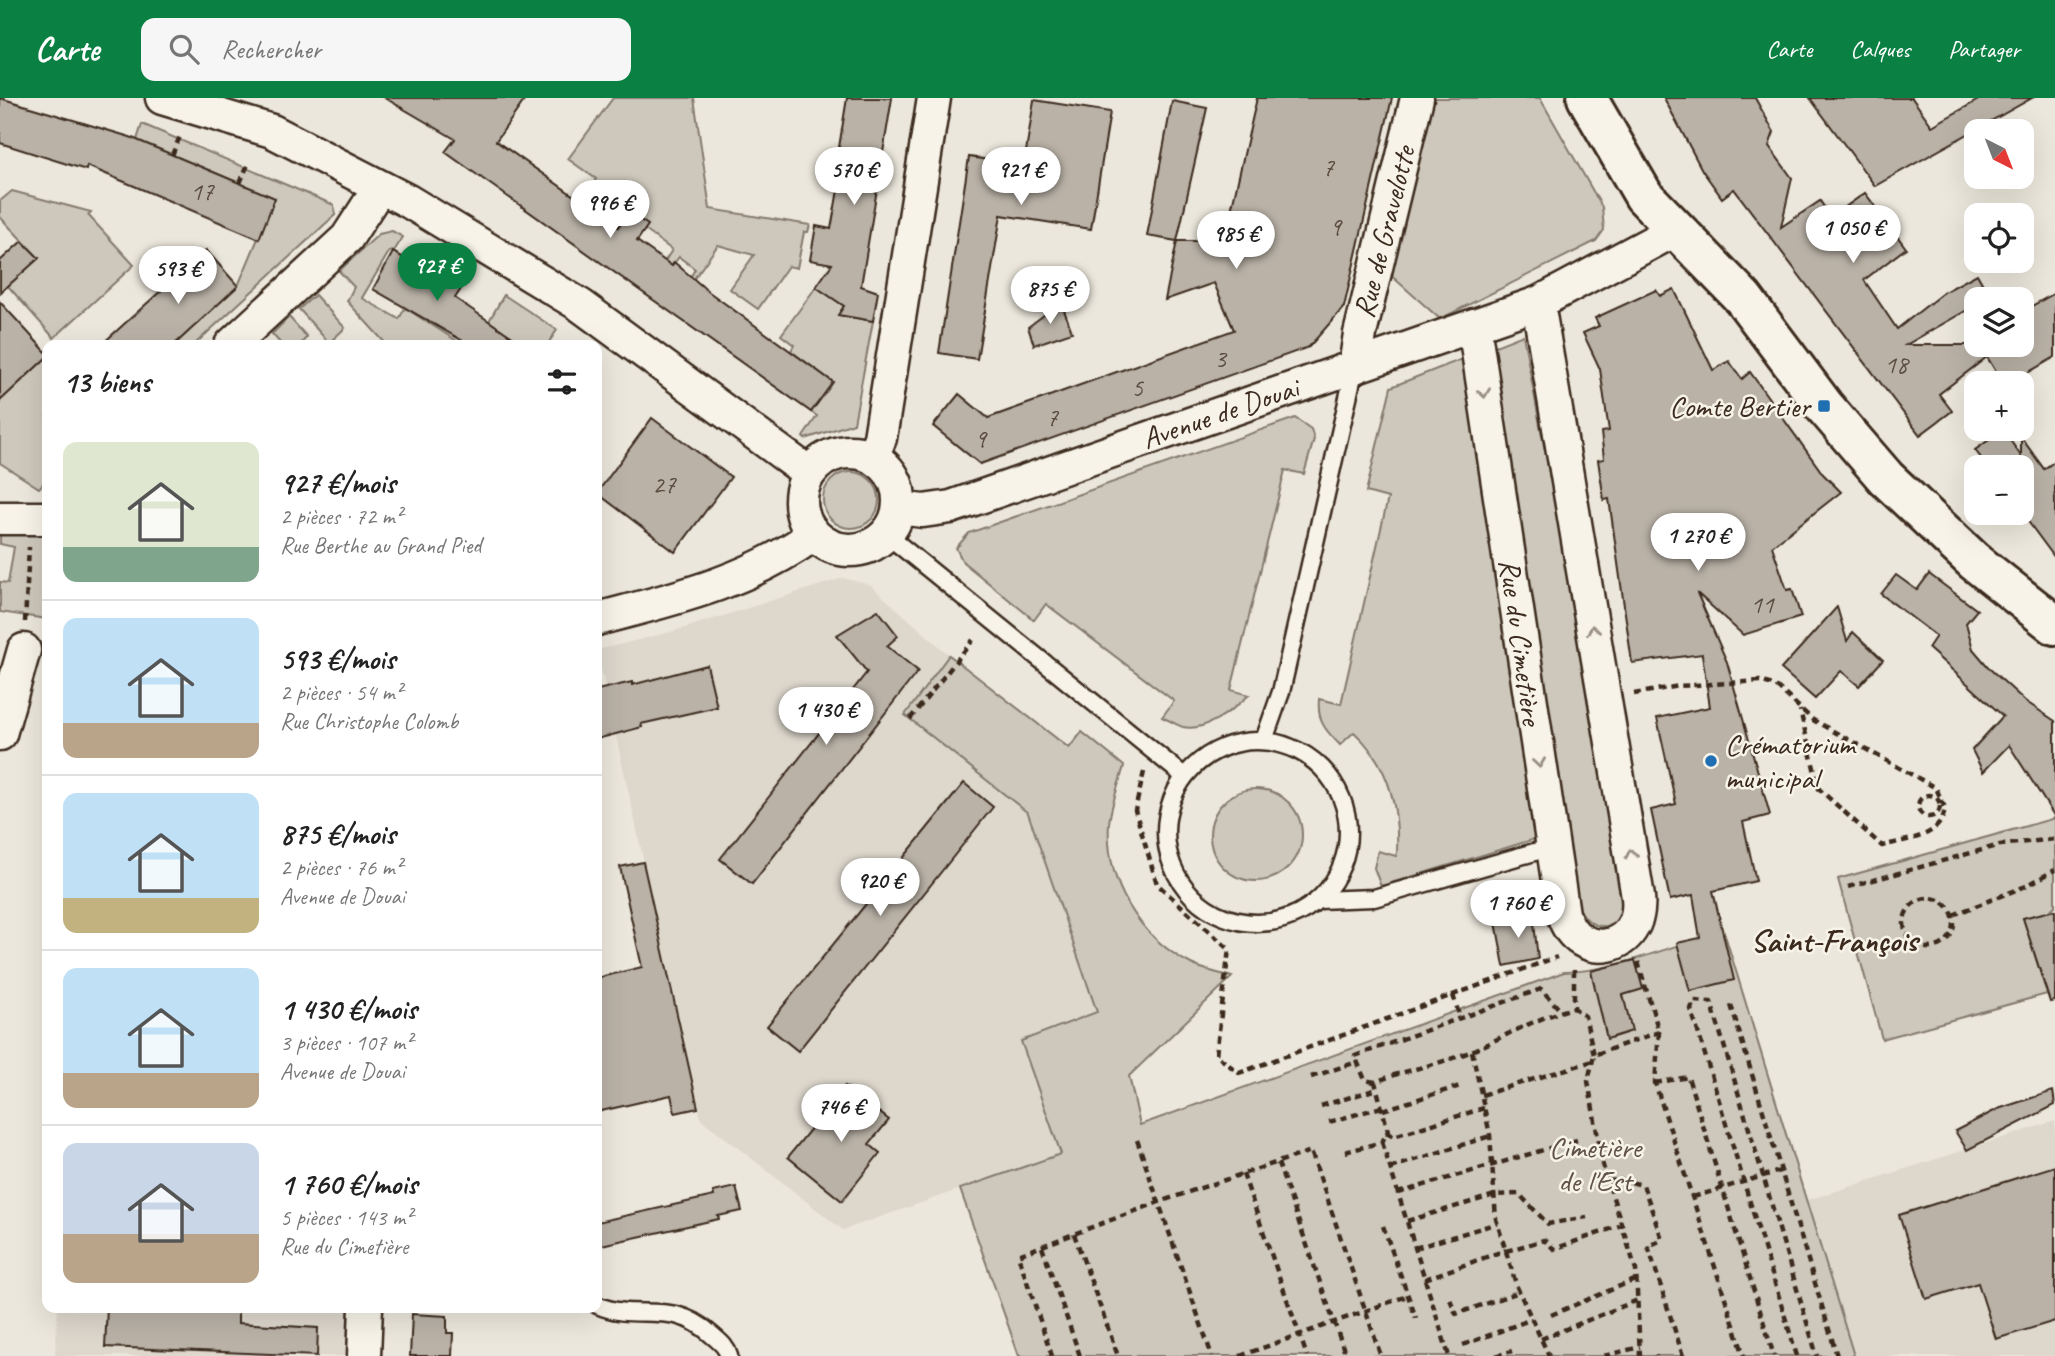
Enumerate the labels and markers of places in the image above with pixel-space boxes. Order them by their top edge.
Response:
pin: 570 € [805,148,903,207]
pin: 921 € [972,148,1070,207]
pin: 996 € [561,180,659,240]
pin: 1 050 € [1788,206,1918,265]
pin: 985 € [1187,212,1285,271]
pin: 927 € [388,244,486,303]
pin: 593 € [129,246,227,306]
pin: 875 € [1001,266,1099,326]
place label: Comte Bertier [1669,387,1812,425]
marker: Comte Bertier [1816,398,1832,414]
pin: 1 270 € [1633,514,1763,573]
pin: 1 430 € [761,688,891,747]
place label: Crématorium municipal [1725,725,1857,797]
marker: Crématorium municipal [1703,753,1719,769]
pin: 920 € [831,858,929,918]
pin: 1 760 € [1453,880,1583,940]
pin: 746 € [792,1084,890,1144]

